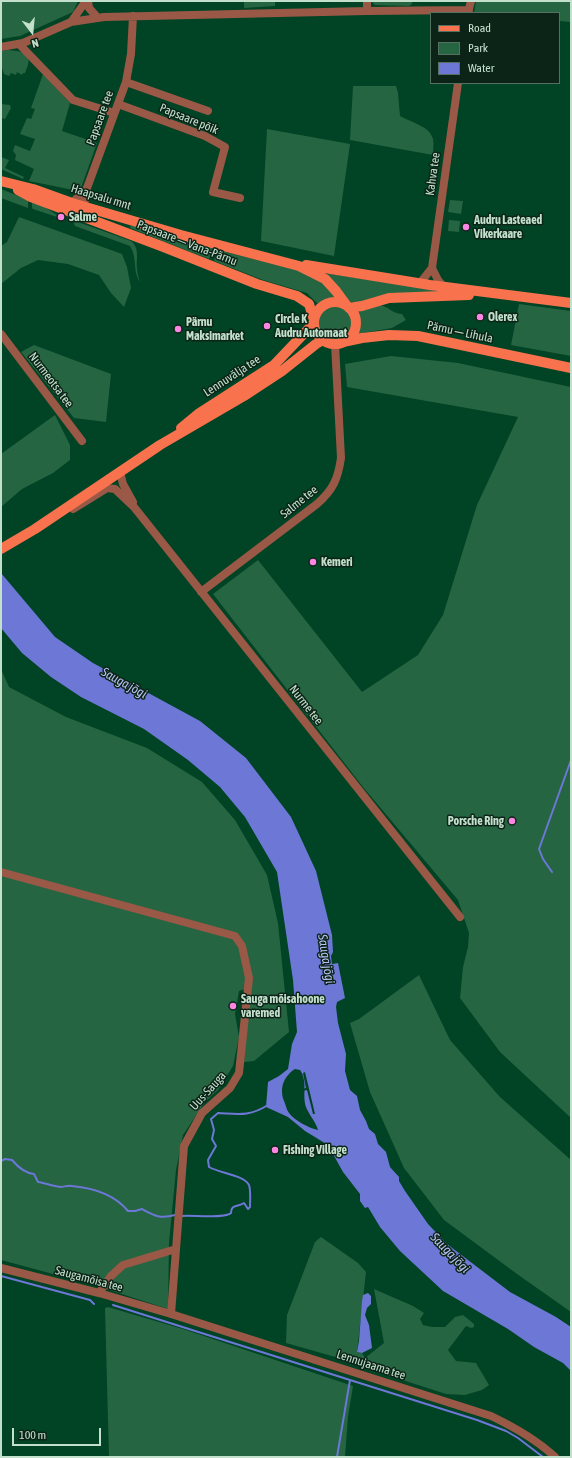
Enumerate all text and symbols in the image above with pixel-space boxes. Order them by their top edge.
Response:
north arrow [12,12,52,52]
legend [430,12,560,84]
text: Road [468,21,491,35]
text: N [31,37,40,50]
text: Park [468,41,488,55]
text: Water [468,61,494,75]
street label: Papsaare tee [83,89,117,147]
street label: Papsaare põik [157,101,221,137]
street label: Kahva tee [423,152,443,196]
street label: Haapsalu mnt [69,181,133,213]
place label: Salme [69,210,97,224]
marker: Salme [56,212,66,222]
place label: Audru Lasteaed Vikerkaare [474,213,542,241]
street label: Papsaare — Vana-Pärnu [135,217,239,269]
marker: Audru Lasteaed Vikerkaare [461,222,471,232]
place label: Olerex [488,310,517,324]
place label: Circle K Audru Automaat [275,312,347,340]
marker: Olerex [475,312,485,322]
place label: Pärnu Maksimarket [186,315,244,343]
street label: Pärnu — Lihula [426,318,494,346]
marker: Circle K Audru Automaat [262,321,272,331]
marker: Pärnu Maksimarket [173,324,183,334]
street label: Nurmeotsa tee [26,350,76,410]
street label: Lennuvälja tee [201,352,263,400]
street label: Salme tee [277,483,321,521]
place label: Kemeri [321,555,352,569]
marker: Kemeri [308,557,318,567]
water label: Sauga jõgi [98,664,150,702]
street label: Nurme tee [286,682,326,728]
place label: Porsche Ring [448,814,504,828]
marker: Porsche Ring [507,816,517,826]
water label: Sauga jõgi [314,933,338,985]
place label: Sauga mõisahoone varemed [241,992,325,1020]
marker: Sauga mõisahoone varemed [228,1001,238,1011]
street label: Uus-Sauga [187,1069,229,1113]
place label: Fishing Village [283,1143,347,1157]
marker: Fishing Village [270,1145,280,1155]
water label: Sauga jõgi [427,1230,473,1276]
street label: Saugamõisa tee [54,1263,124,1295]
street label: Lennujaama tee [335,1347,407,1383]
scale bar [14,1420,103,1446]
text: 100 m [19,1428,46,1442]

